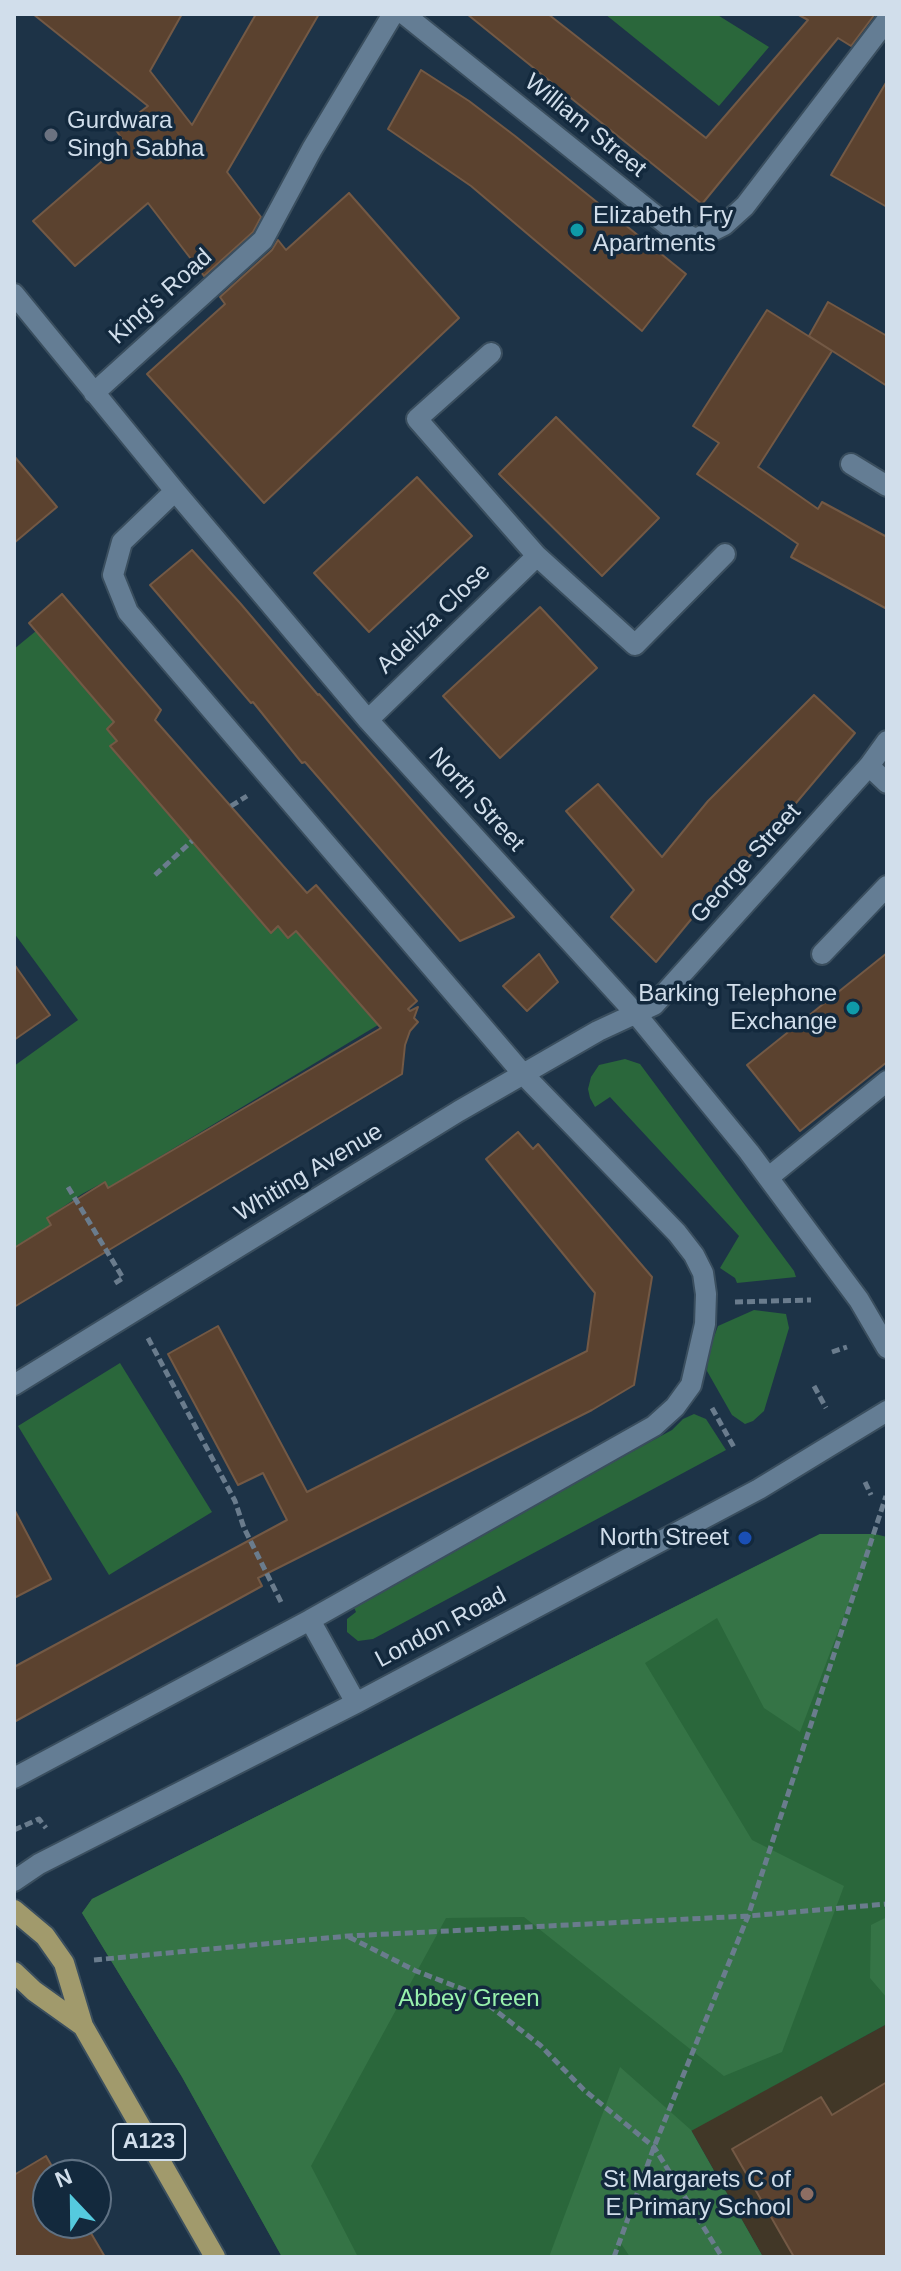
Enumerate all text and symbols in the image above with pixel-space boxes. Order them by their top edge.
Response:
street label: William Street [518,68,652,184]
place label: Gurdwara Singh Sabha [67,107,204,163]
marker: Gurdwara Singh Sabha [42,126,60,144]
place label: Elizabeth Fry Apartments [593,202,733,258]
marker: Elizabeth Fry Apartments [568,221,586,239]
street label: King's Road [104,243,218,351]
street label: Adeliza Close [371,558,497,680]
street label: North Street [422,742,530,858]
street label: George Street [685,798,807,930]
place label: Barking Telephone Exchange [638,980,837,1036]
marker: Barking Telephone Exchange [844,999,862,1017]
street label: Whiting Avenue [230,1117,388,1229]
place label: North Street [600,1524,729,1552]
marker: North Street [736,1529,754,1547]
street label: London Road [371,1581,511,1675]
park label: Abbey Green [398,1985,540,2013]
road number: A123 [113,2124,185,2160]
north arrow [32,2159,112,2239]
text: N [52,2164,76,2193]
place label: St Margarets C of E Primary School [603,2166,791,2222]
marker: St Margarets C of E Primary School [798,2185,816,2203]

